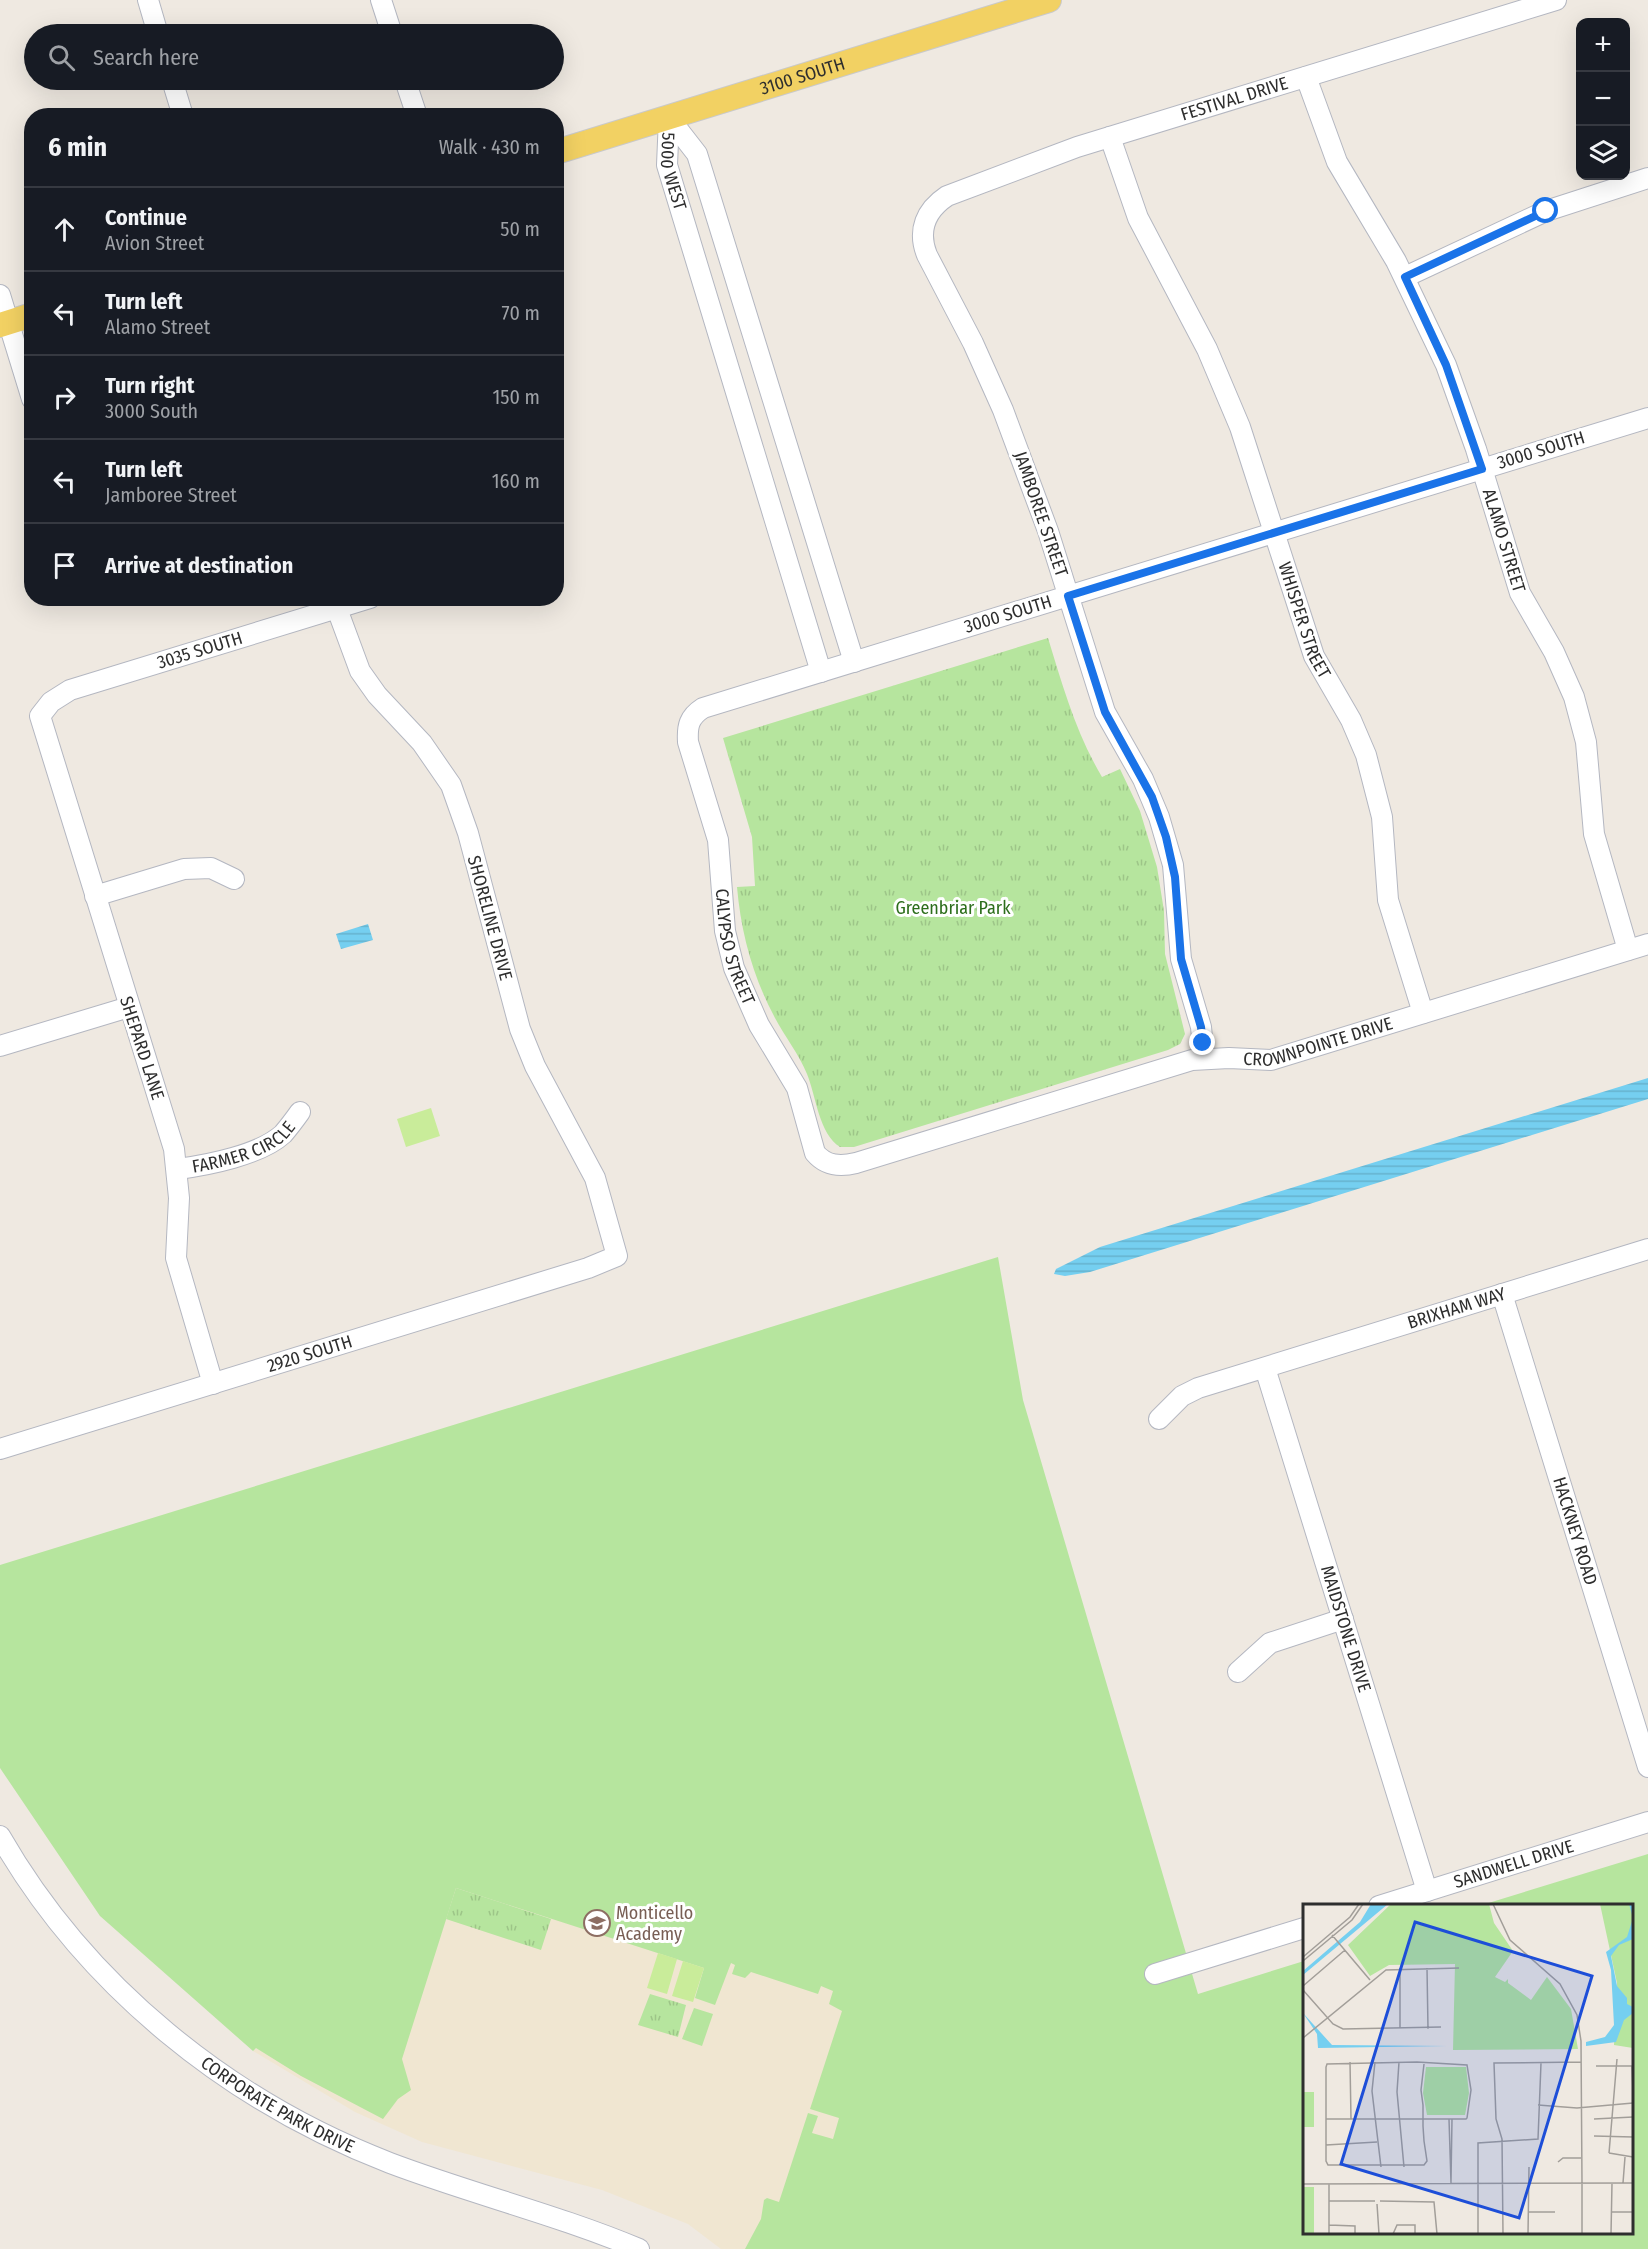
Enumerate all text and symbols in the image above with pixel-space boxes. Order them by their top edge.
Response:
map controls [1576,18,1630,180]
button: + [1576,18,1630,72]
search box [24,24,564,90]
icon: search [45,41,78,74]
text: Search here [93,44,199,71]
street label: 3100 SOUTH [757,53,848,99]
street label: FESTIVAL DRIVE [1178,72,1291,126]
button: − [1576,72,1630,126]
button: layers [1576,126,1630,180]
text: 6 min [48,132,107,163]
street label: 5000 WEST [656,132,691,213]
text: Walk · 430 m [439,135,540,159]
route start [1532,197,1558,223]
text: Continue [105,204,187,231]
icon: ahead [48,213,81,246]
text: 50 m [500,217,540,241]
text: Avion Street [105,231,204,255]
text: Turn left [105,288,183,315]
icon: left [48,297,81,330]
text: 70 m [502,301,540,325]
text: Alamo Street [105,315,210,339]
text: Turn right [105,372,194,399]
icon: right [48,381,81,414]
text: 150 m [493,385,540,409]
text: 3000 South [105,399,198,423]
street label: 3000 SOUTH [1494,426,1588,474]
street label: JAMBOREE STREET [1009,448,1073,580]
text: Turn left [105,456,183,483]
icon: left [48,465,81,498]
text: 160 m [492,469,540,493]
text: Jamboree Street [105,483,237,507]
street label: ALAMO STREET [1478,486,1530,596]
icon: arrive [48,549,81,582]
text: Arrive at destination [105,552,293,579]
street label: WHISPER STREET [1273,559,1336,683]
street label: 3000 SOUTH [961,590,1055,638]
street label: 3035 SOUTH [155,627,245,674]
street label: SHORELINE DRIVE [463,853,517,983]
street label: CALYPSO STREET [711,888,760,1009]
park label: Greenbriar Park [895,897,1011,919]
street label: SHEPARD LANE [115,994,169,1102]
street label: CROWNPOINTE DRIVE [1243,1012,1395,1071]
route end [1189,1029,1215,1055]
street label: FARMER CIRCLE [190,1117,300,1178]
street label: BRIXHAM WAY [1405,1283,1508,1334]
street label: 2920 SOUTH [264,1330,355,1377]
street label: HACKNEY ROAD [1548,1474,1602,1588]
street label: MAIDSTONE DRIVE [1316,1563,1376,1695]
street label: SANDWELL DRIVE [1451,1835,1576,1893]
place label: Monticello Academy [616,1902,693,1945]
inset map [1303,1904,1633,2234]
school or university icon: Monticello Academy [582,1908,612,1938]
street label: CORPORATE PARK DRIVE [196,2052,358,2158]

